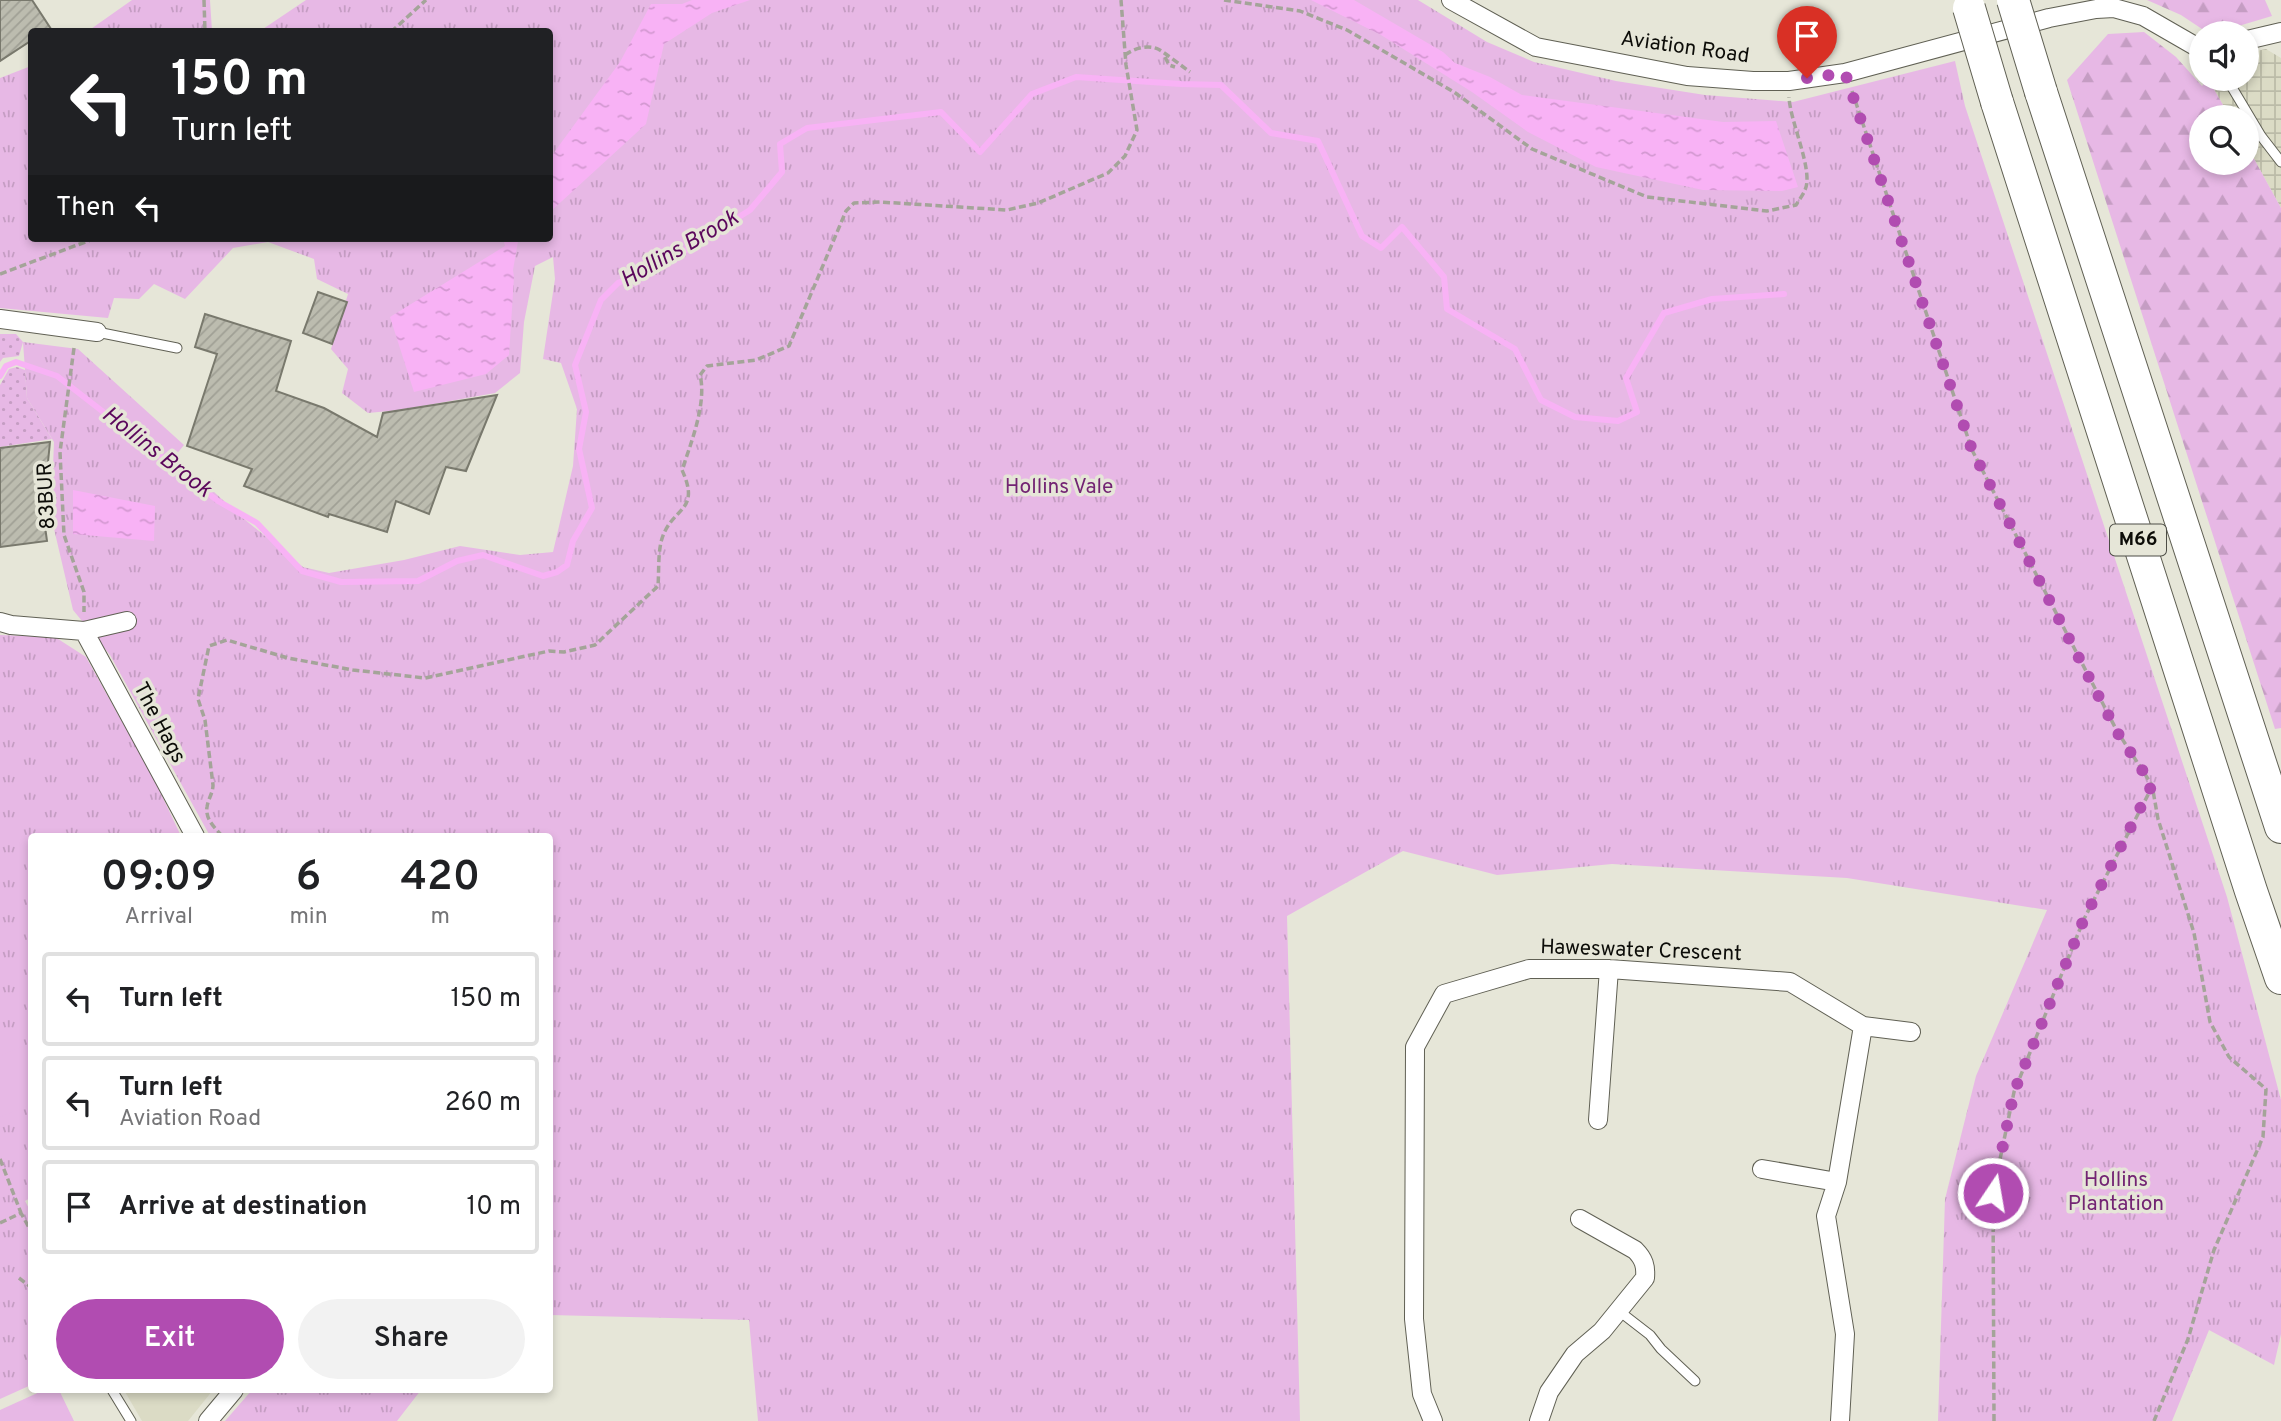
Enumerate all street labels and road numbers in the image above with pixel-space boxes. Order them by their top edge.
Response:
street label: Aviation Road [1619,26,1751,70]
street label: 83BUR [32,462,62,530]
road number: M66 [2110,524,2166,555]
street label: The Hags [126,678,192,768]
street label: Haweswater Crescent [1540,934,1742,968]

